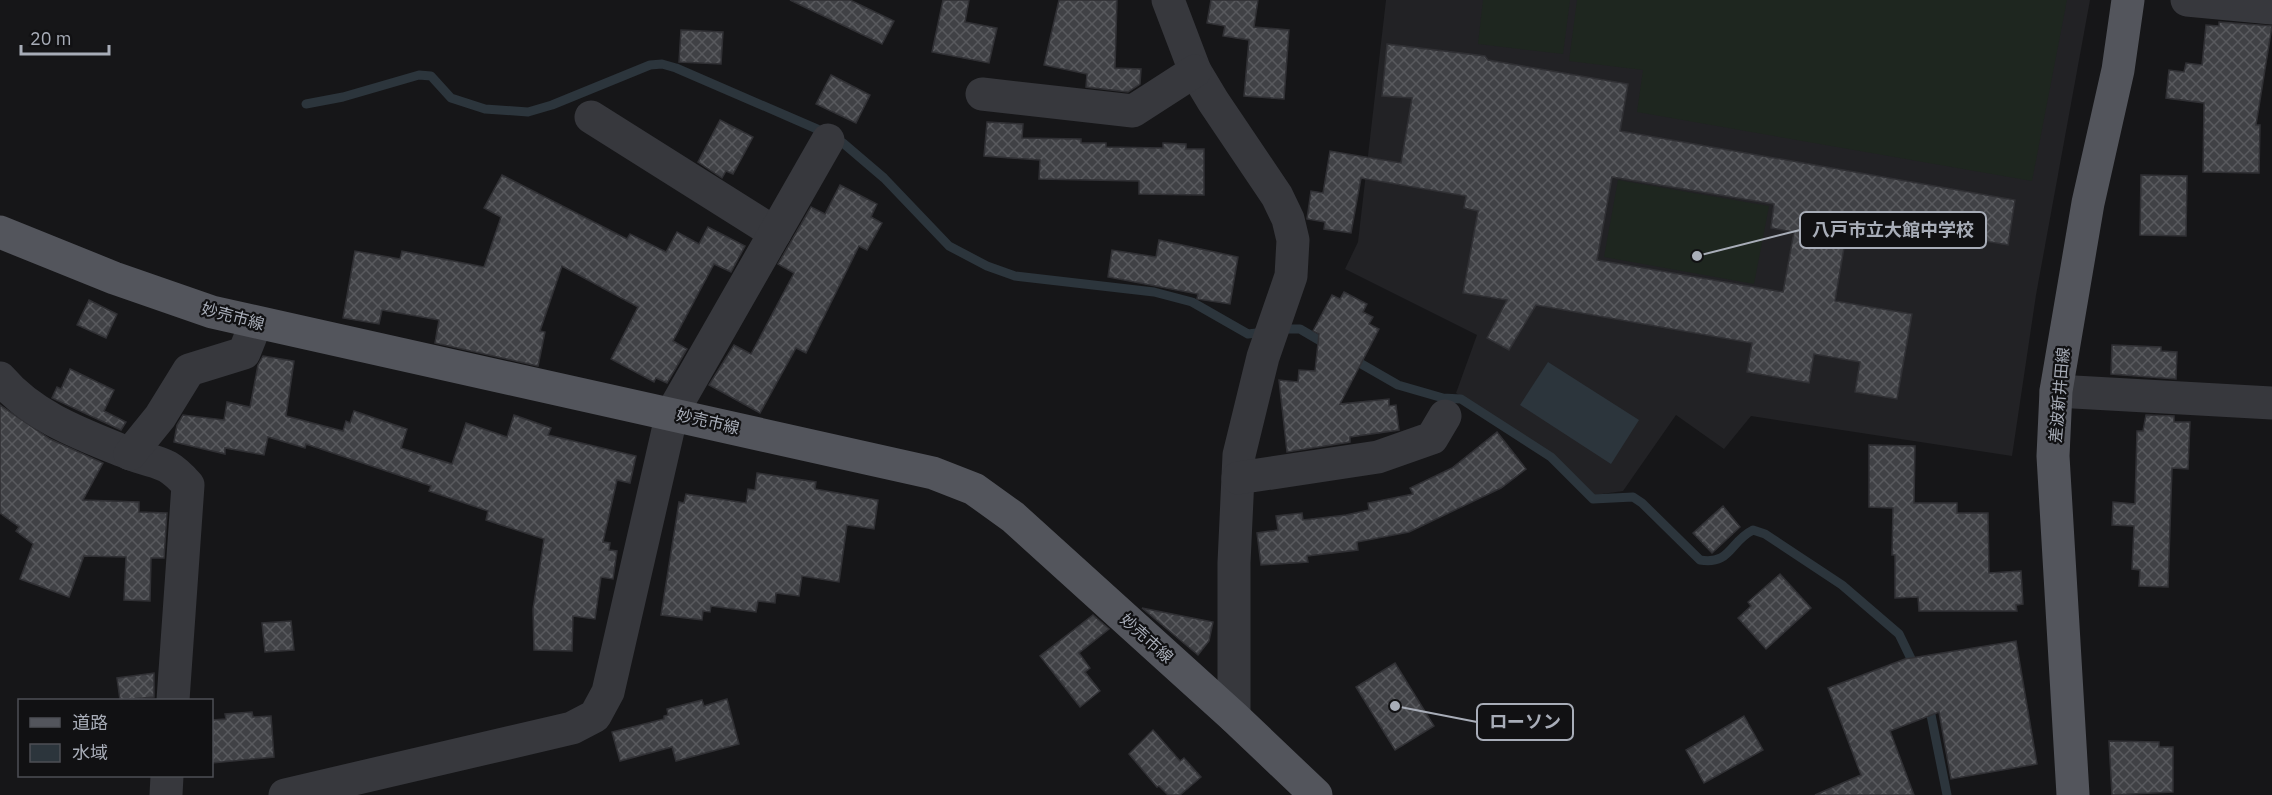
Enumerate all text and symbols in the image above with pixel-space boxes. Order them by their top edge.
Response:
scale bar [21,18,110,56]
text: 20 m [30,27,72,50]
callout: 八戸市立大館中学校 [1800,212,1986,248]
text: 八戸市立大館中学校 [1812,218,1974,241]
street label: 妙売市線 [199,298,267,334]
street label: 差波新井田線 [2045,346,2073,444]
street label: 妙売市線 [675,404,741,438]
street label: 妙売市線 [1117,609,1177,667]
legend [18,699,213,777]
callout: ローソン [1477,704,1573,740]
text: ローソン [1489,710,1561,733]
text: 道路 [72,711,108,734]
text: 水域 [72,741,108,764]

